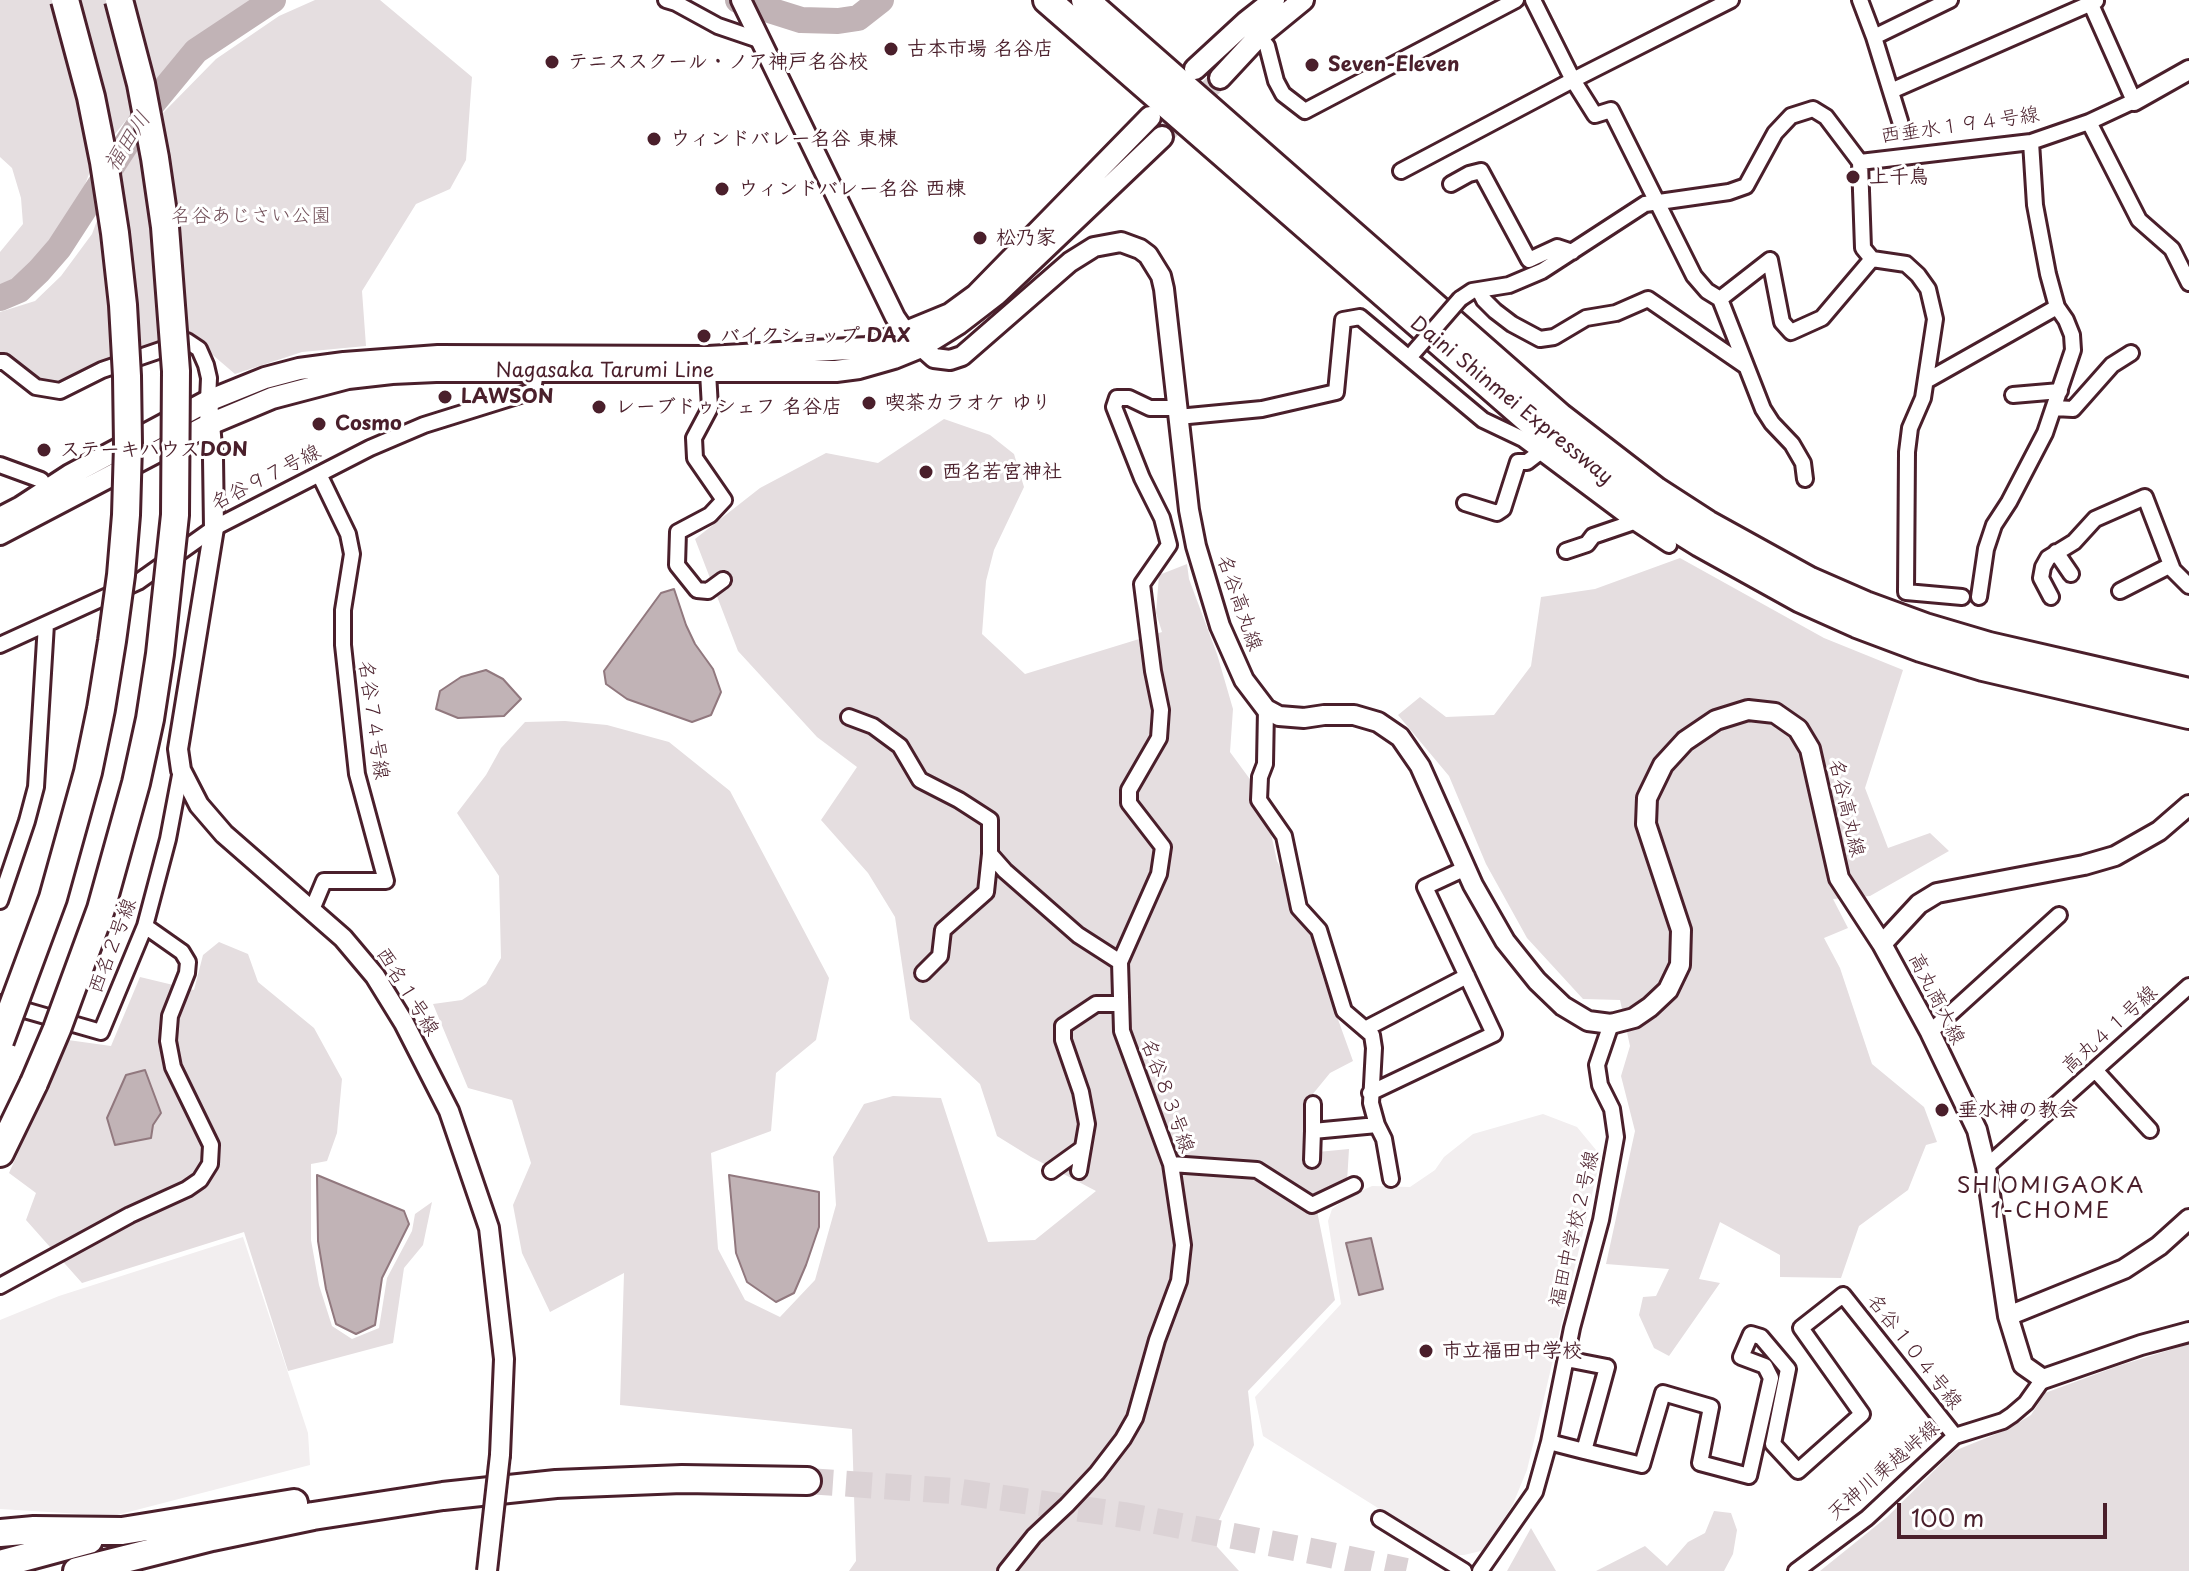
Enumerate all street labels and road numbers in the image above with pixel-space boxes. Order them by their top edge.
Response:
street label: 西垂水１９４号線 [1879,103,2041,149]
street label: Daini Shinmei Expressway [1405,312,1617,490]
street label: Nagasaka Tarumi Line [496,359,714,383]
street label: 名谷９７号線 [207,440,325,516]
street label: 名谷高丸線 [1211,552,1267,654]
street label: 名谷７４号線 [353,659,393,781]
street label: 名谷高丸線 [1823,757,1869,859]
street label: 西名２号線 [84,895,142,997]
street label: 西名１号線 [370,943,444,1041]
street label: 高丸商大線 [1903,949,1969,1049]
street label: 高丸４１号線 [2057,981,2163,1079]
street label: 名谷８３号線 [1135,1036,1199,1156]
street label: 福田中学校２号線 [1545,1148,1605,1310]
street label: 名谷１０４号線 [1861,1289,1967,1415]
street label: 天神川乗越峠線 [1823,1416,1945,1526]

